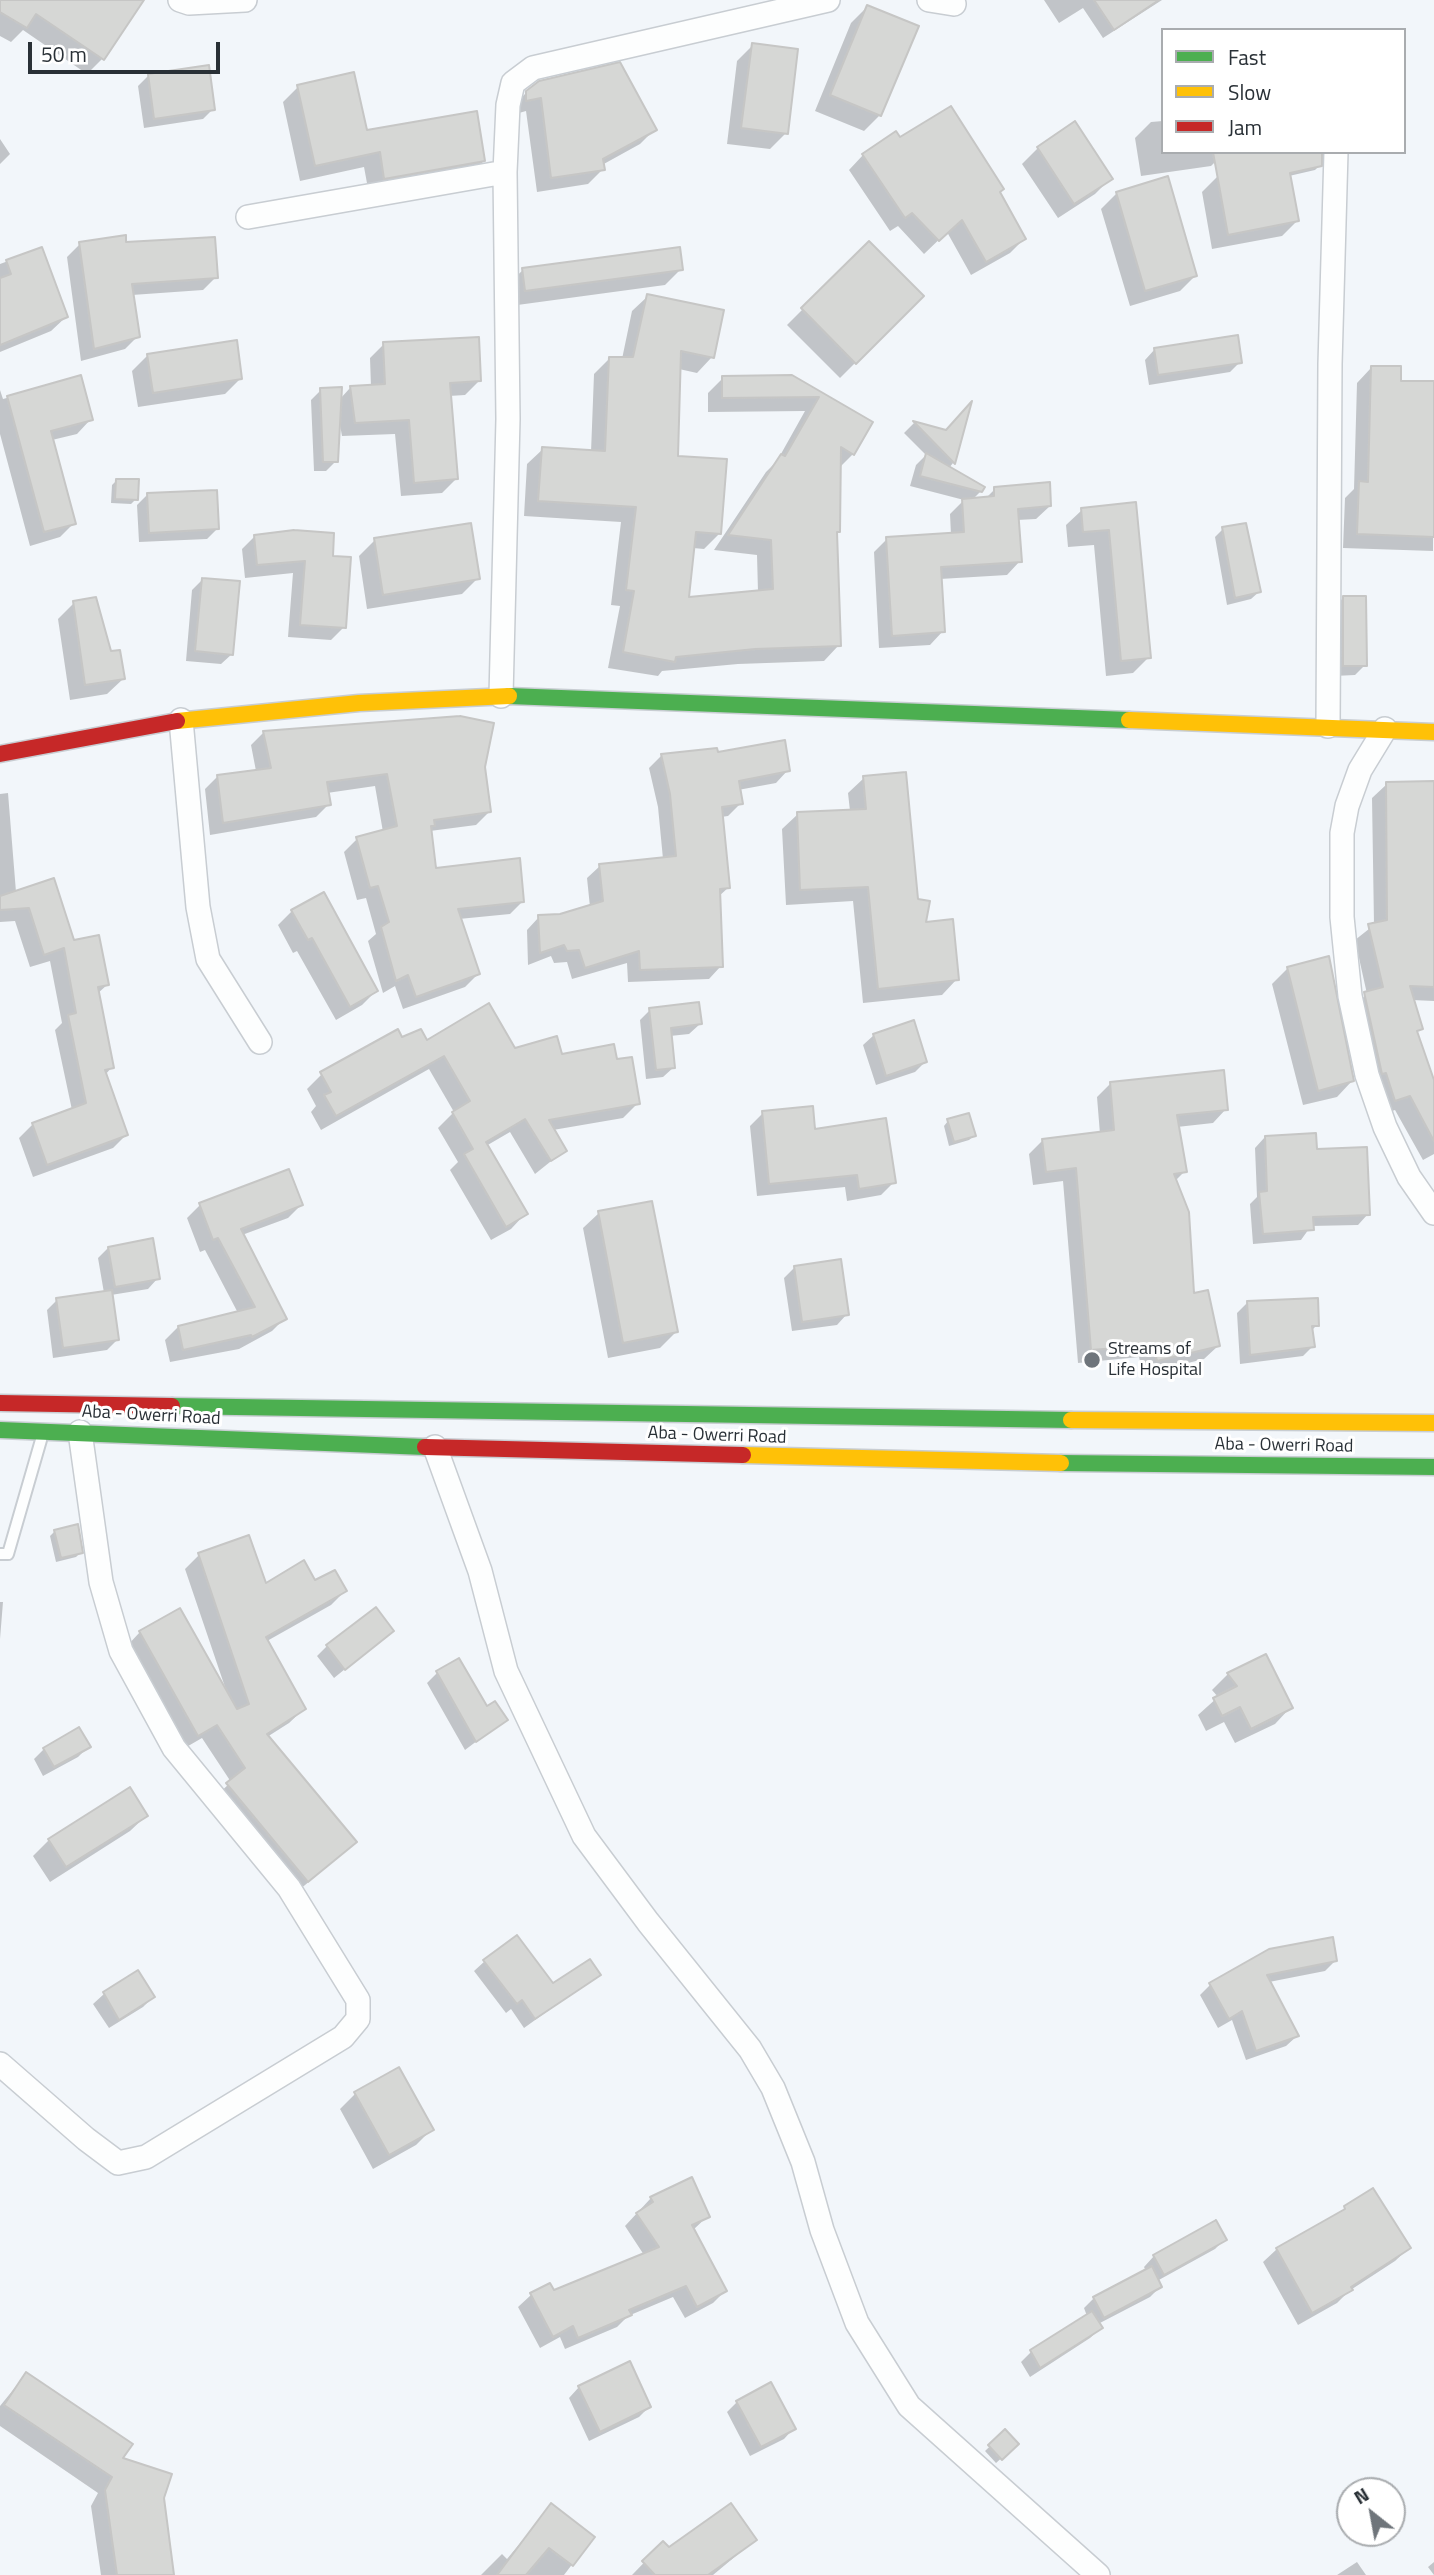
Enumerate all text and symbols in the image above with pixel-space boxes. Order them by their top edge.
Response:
scale bar [32,28,224,72]
legend [1161,28,1406,154]
text: 50 m [41,38,87,70]
text: Fast [1228,41,1266,73]
text: Slow [1228,76,1271,108]
text: Jam [1228,111,1262,143]
place label: Streams of Life Hospital [1108,1339,1202,1382]
marker: Streams of Life Hospital [1082,1350,1102,1370]
street label: Aba - Owerri Road [81,1402,221,1430]
street label: Aba - Owerri Road [647,1423,787,1449]
street label: Aba - Owerri Road [1214,1434,1354,1458]
north arrow [1336,2477,1406,2547]
text: N [1348,2479,1374,2511]

